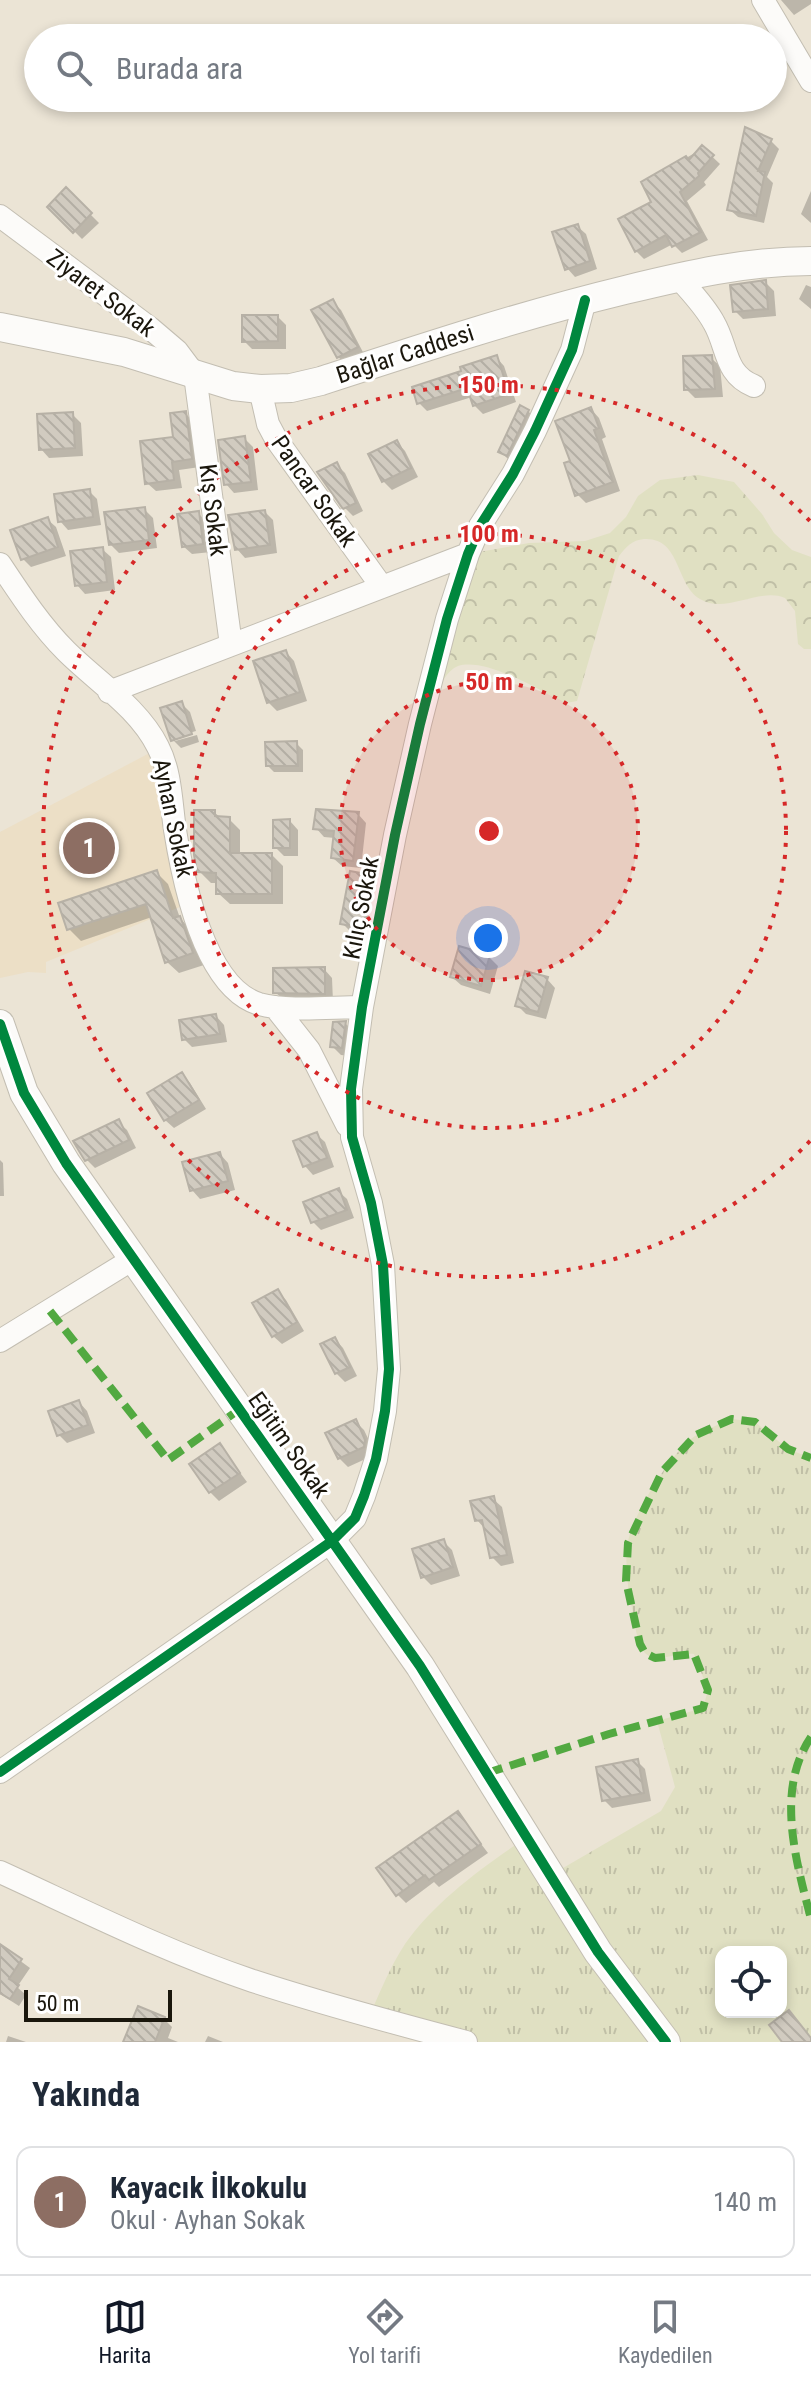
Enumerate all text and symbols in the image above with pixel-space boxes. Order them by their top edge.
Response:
search box [24,24,787,112]
icon: search [52,46,96,90]
text: Burada ara [116,51,243,86]
street label: Ziyaret Sokak [41,243,161,343]
street label: Bağlar Caddesi [333,319,477,389]
text: 150 m [459,371,519,399]
street label: Pancar Sokak [265,430,363,552]
street label: Kış Sokak [193,462,233,558]
text: 100 m [459,520,519,548]
text: 50 m [465,668,513,696]
street label: Ayhan Sokak [147,756,199,880]
centre of rings [475,817,503,845]
pin: 1 [63,818,115,878]
street label: Kılıç Sokak [337,854,385,962]
your location [468,918,508,958]
street label: Eğitim Sokak [242,1387,336,1504]
map controls [715,1946,787,2018]
button: locate [715,1946,787,2018]
scale bar [24,1986,172,2022]
text: 50 m [36,1991,79,2016]
text: Yakında [32,2074,140,2114]
text: Kayacık İlkokulu [110,2170,307,2205]
text: 1 [53,2187,67,2217]
text: 140 m [713,2187,777,2217]
text: Okul · Ayhan Sokak [110,2205,305,2235]
tab: Harita [98,2295,151,2368]
tab: Yol tarifi [348,2295,421,2368]
tab: Kaydedilen [618,2295,713,2368]

